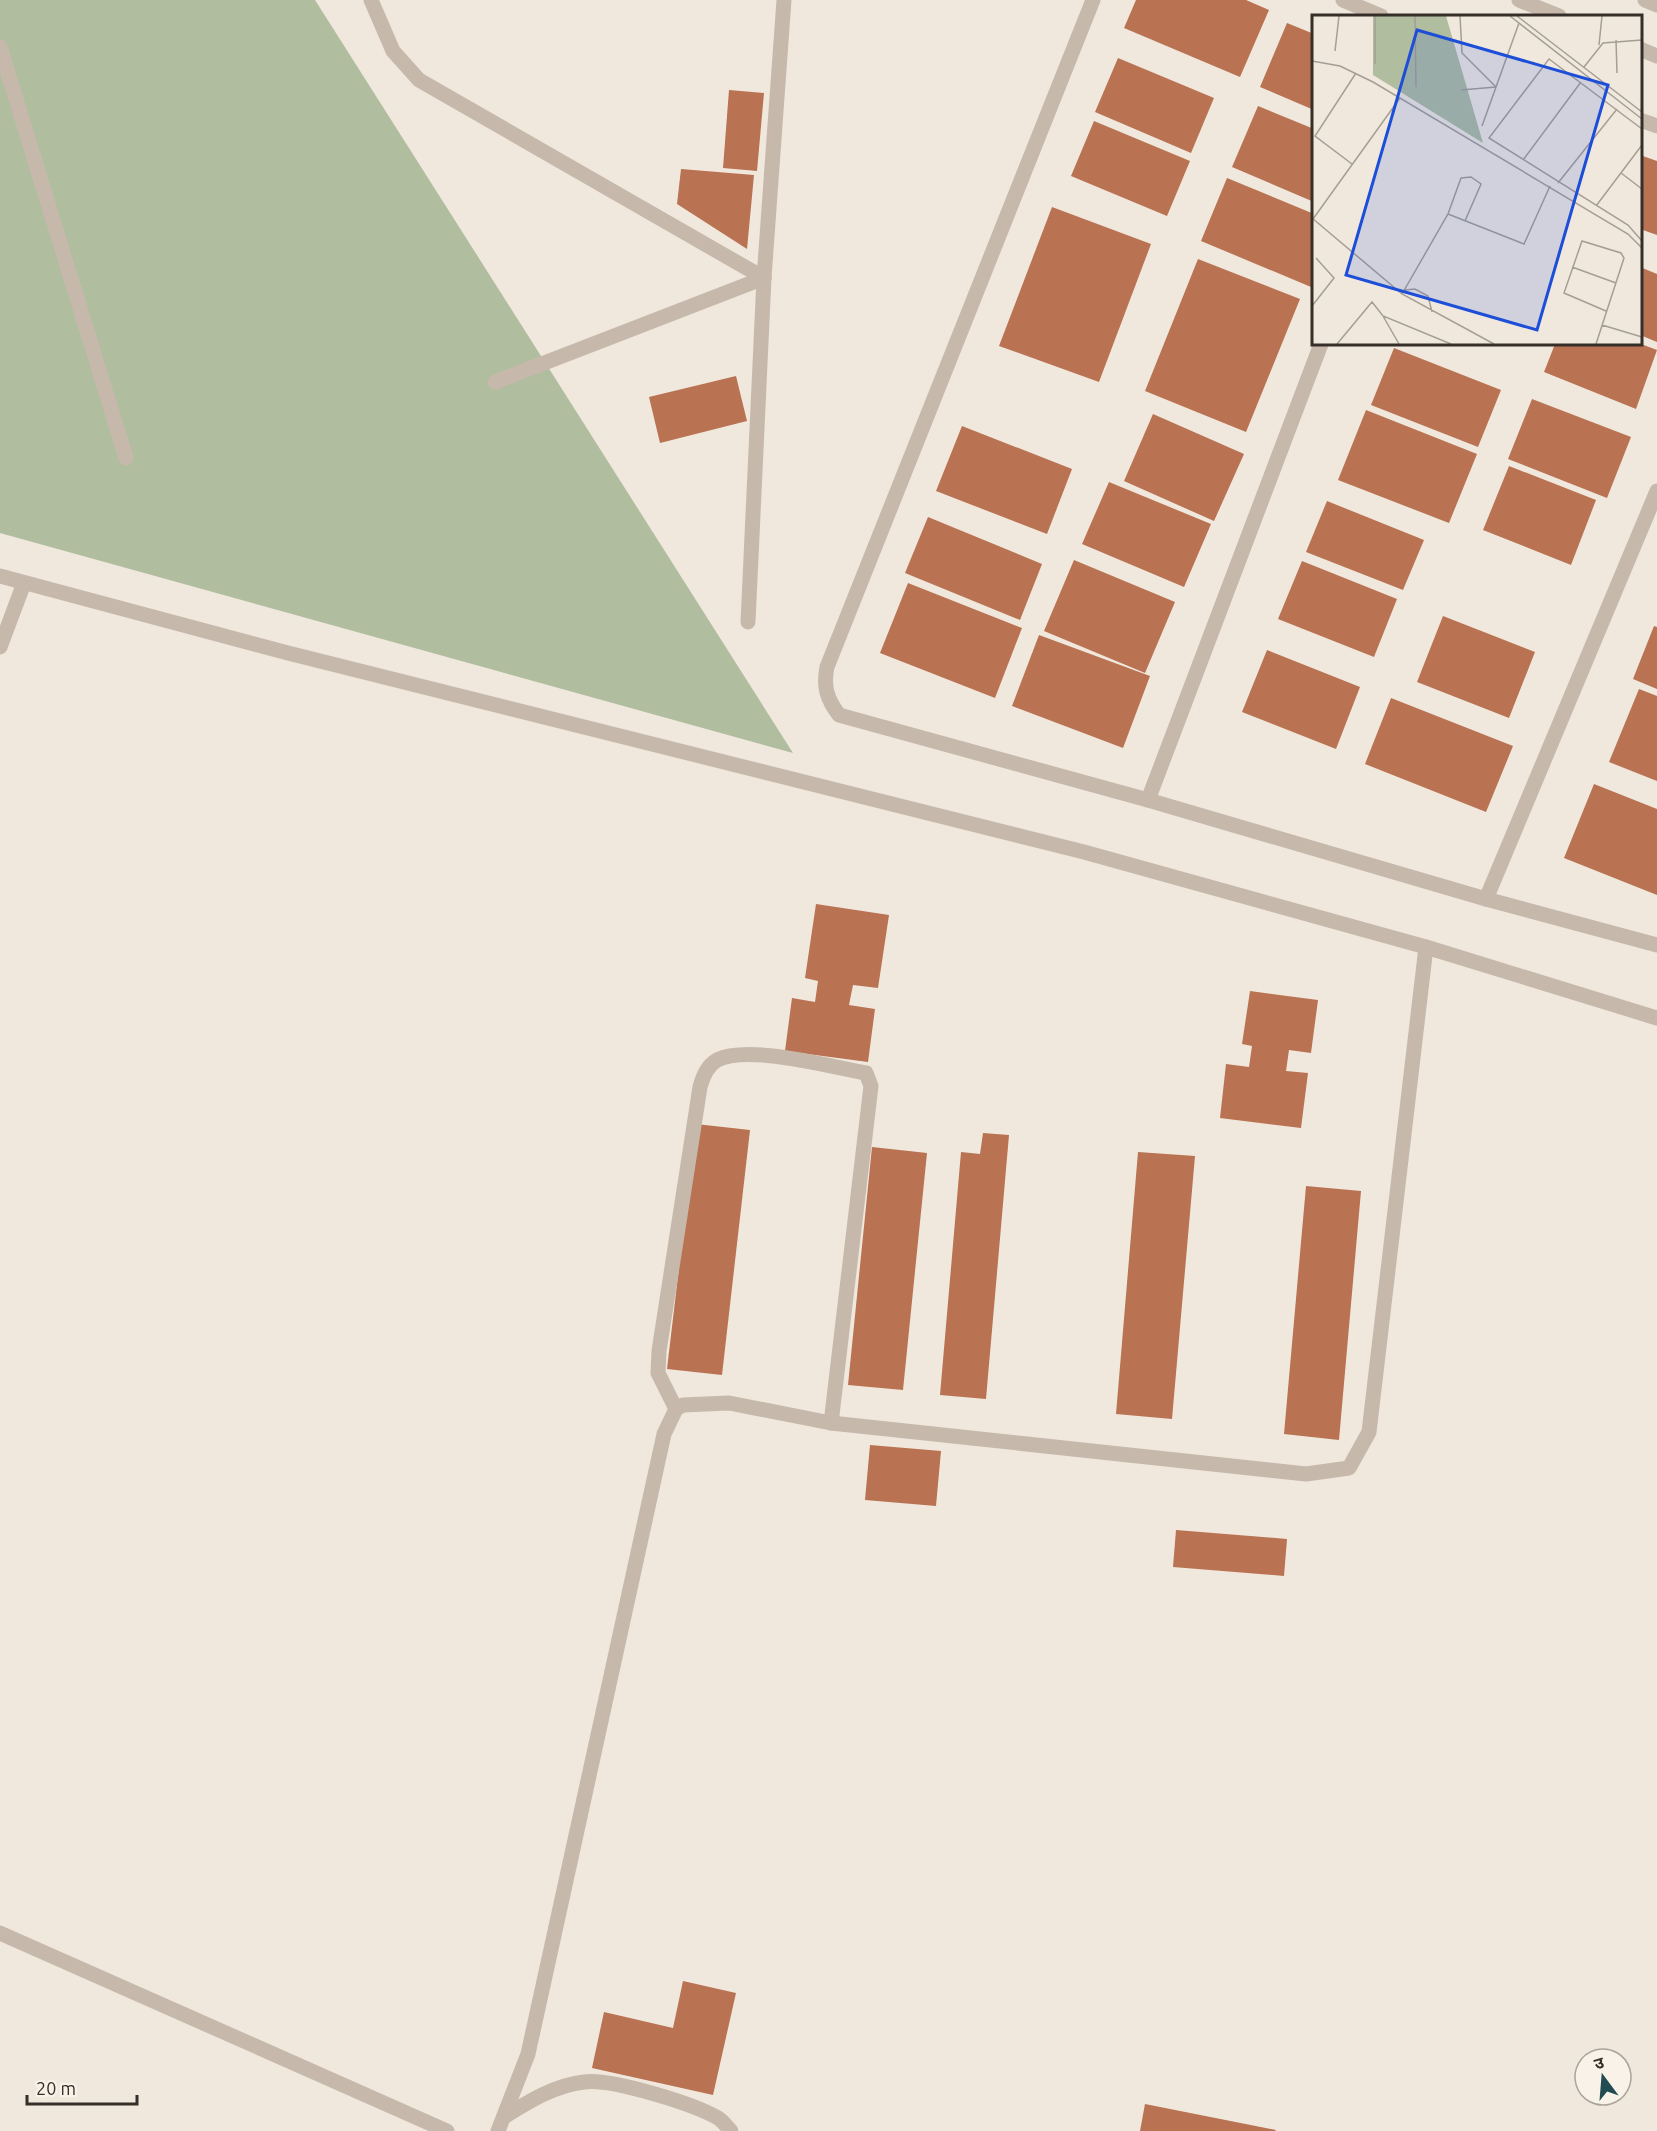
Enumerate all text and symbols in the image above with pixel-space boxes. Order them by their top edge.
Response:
inset map [1312,15,1642,345]
north arrow [1573,2047,1633,2107]
text: उ [1592,2052,1606,2073]
scale bar [27,2068,136,2106]
text: 20 m [36,2078,76,2098]

